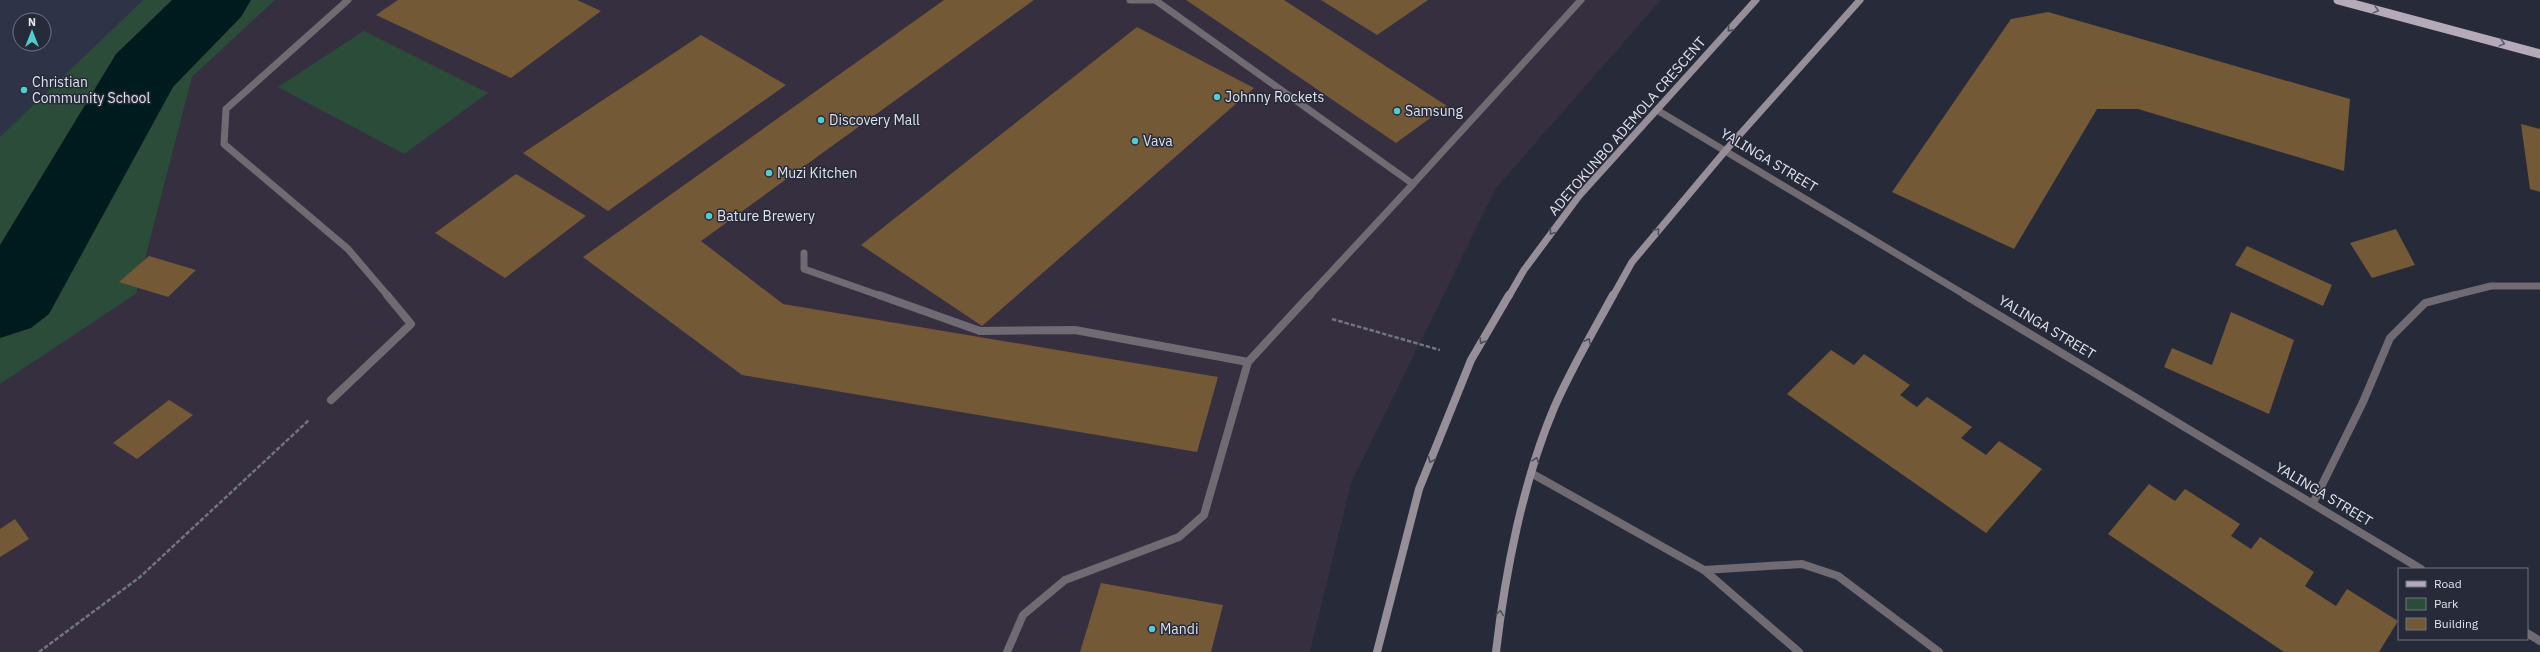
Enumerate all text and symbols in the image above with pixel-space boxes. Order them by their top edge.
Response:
one-way arrow [2372,5,2379,14]
north arrow [12,12,52,52]
text: N [28,15,36,29]
one-way arrow [1727,24,1735,32]
street label: ADETOKUNBO ADEMOLA CRESCENT [1544,33,1710,219]
one-way arrow [2498,39,2505,47]
place label: Christian Community School [32,73,150,107]
marker: Christian Community School [19,85,29,95]
place label: Johnny Rockets [1225,88,1324,106]
marker: Johnny Rockets [1212,92,1222,102]
place label: Samsung [1405,102,1464,120]
marker: Samsung [1392,106,1402,116]
place label: Discovery Mall [829,111,920,129]
marker: Discovery Mall [816,115,826,125]
street label: YALINGA STREET [1717,124,1821,196]
place label: Vava [1143,132,1173,150]
marker: Vava [1130,136,1140,146]
place label: Muzi Kitchen [777,164,858,182]
marker: Muzi Kitchen [764,168,774,178]
place label: Bature Brewery [717,207,815,225]
marker: Bature Brewery [704,211,714,221]
one-way arrow [1549,228,1557,235]
one-way arrow [1653,229,1660,236]
street label: YALINGA STREET [1995,291,2099,363]
one-way arrow [1479,337,1486,344]
one-way arrow [1583,337,1591,345]
one-way arrow [1532,456,1540,463]
one-way arrow [1427,457,1435,464]
street label: YALINGA STREET [2272,458,2376,530]
legend [2398,568,2528,640]
text: Road [2434,576,2462,591]
text: Park [2434,596,2459,611]
one-way arrow [1496,610,1505,616]
text: Building [2434,616,2479,631]
place label: Mandi [1160,620,1198,638]
marker: Mandi [1147,624,1157,634]

